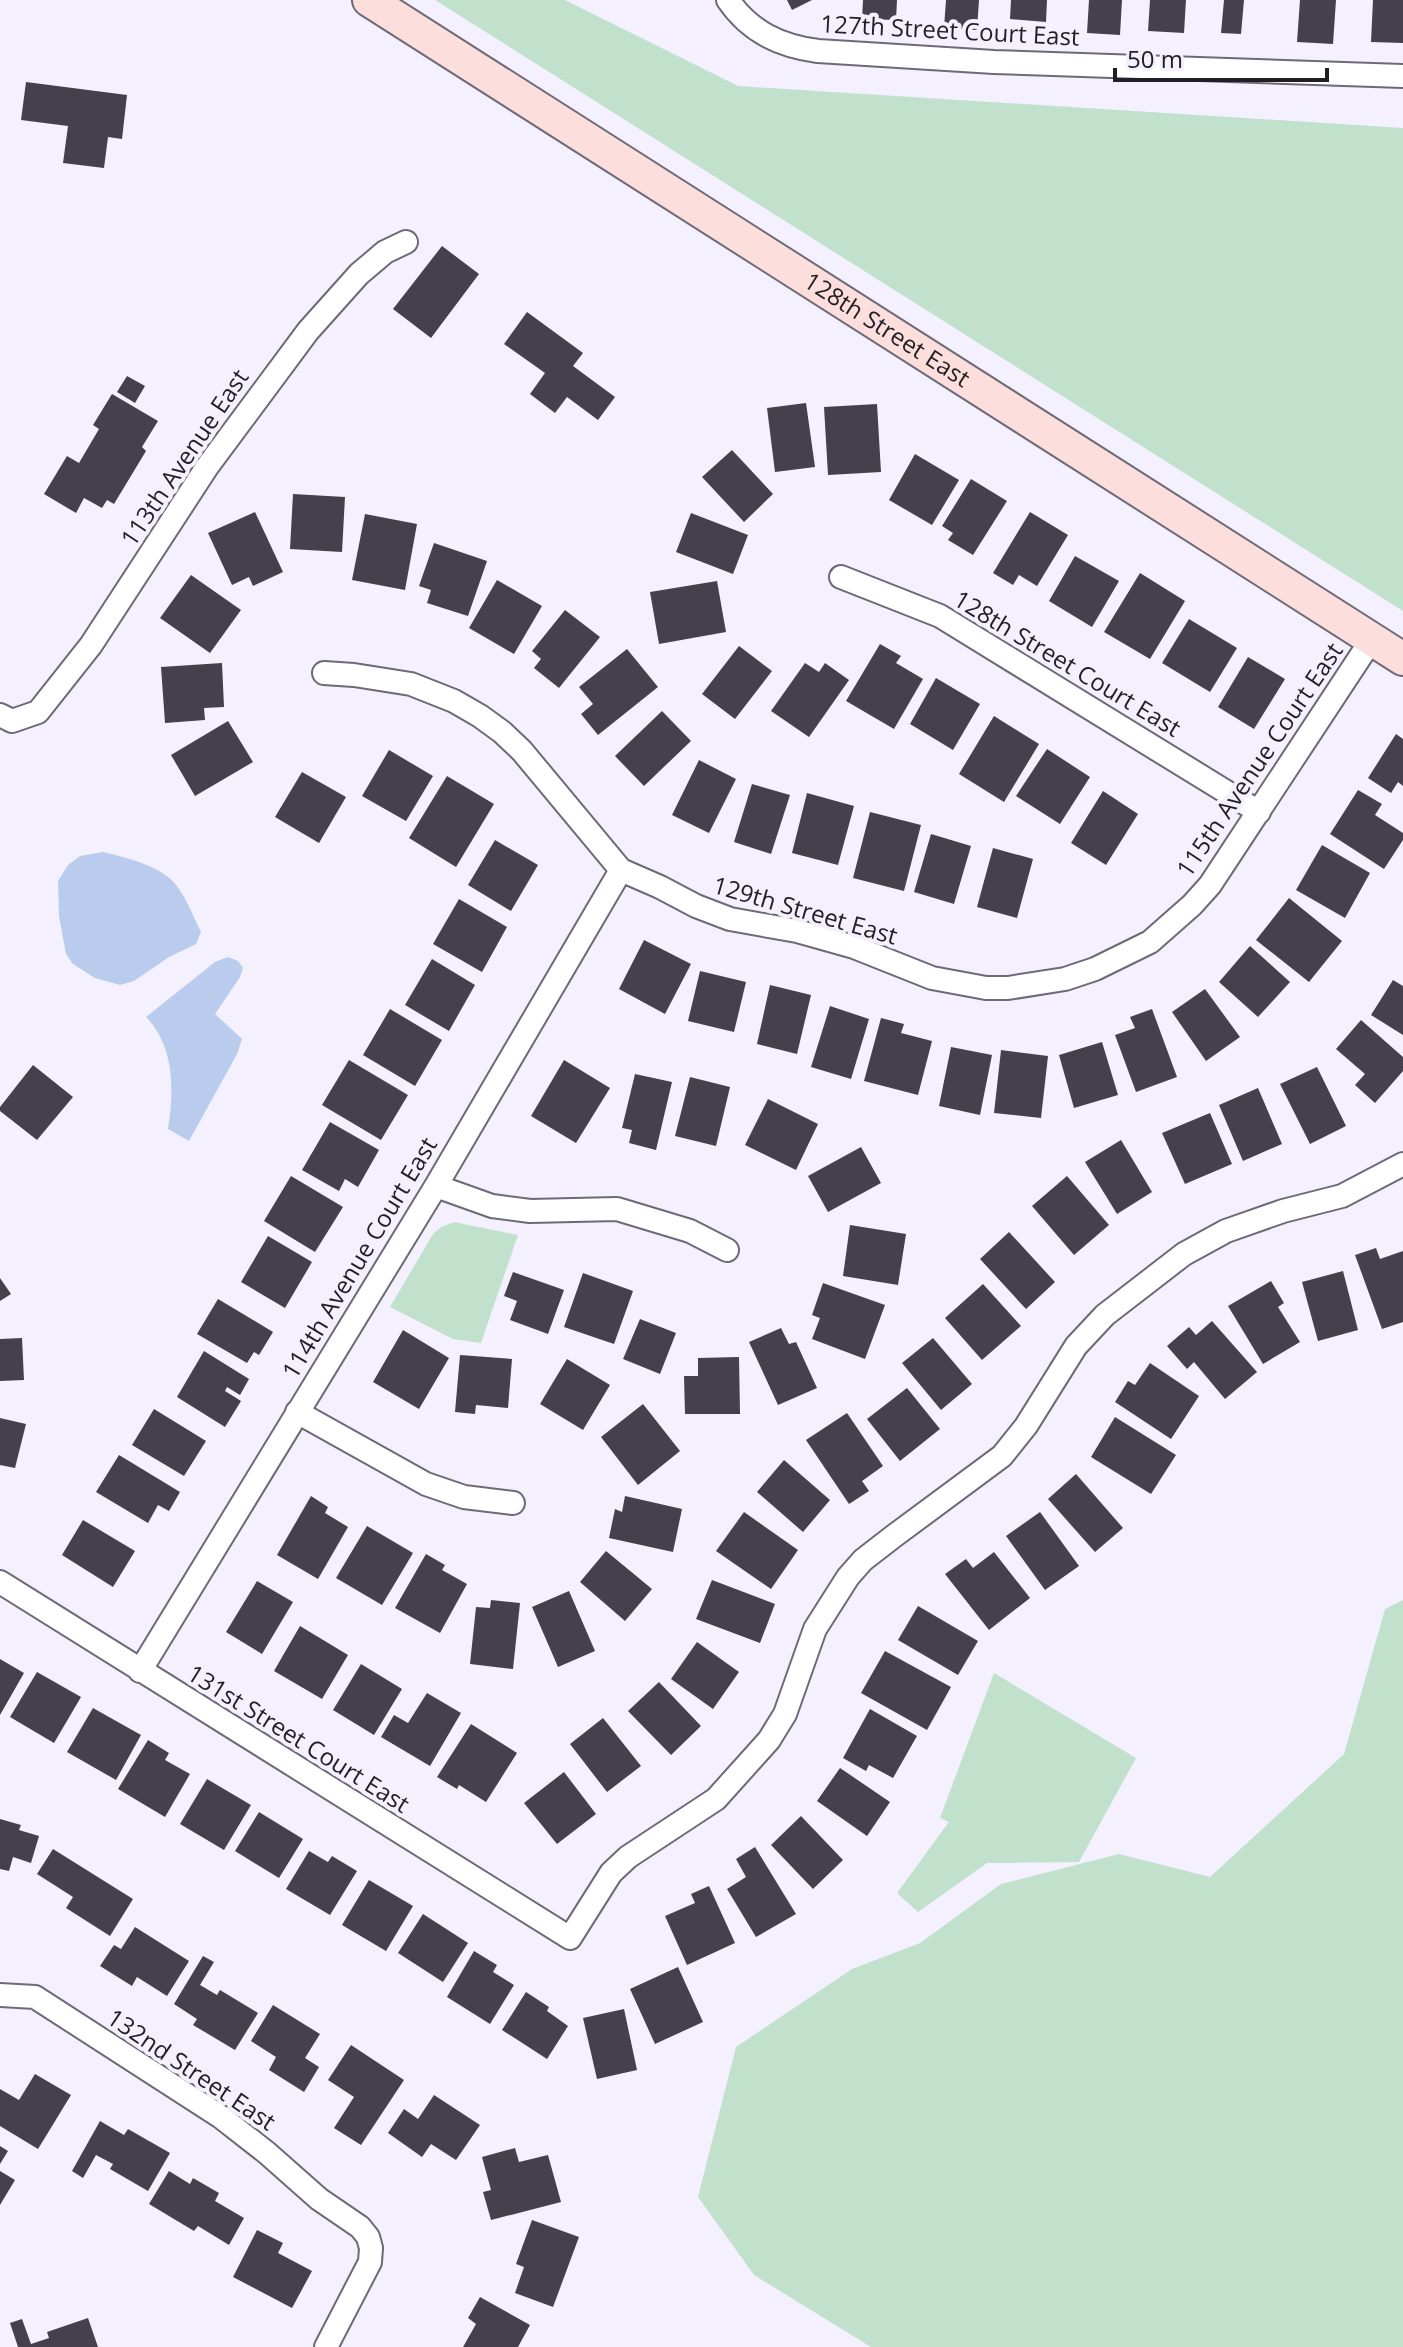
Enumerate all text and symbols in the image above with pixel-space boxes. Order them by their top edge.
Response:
street label: 127th Street Court East [820,6,1081,53]
scale bar [1115,32,1327,82]
text: 50 m [1127,42,1183,75]
street label: 128th Street East [798,264,977,394]
street label: 113th Avenue East [112,362,255,552]
street label: 128th Street Court East [948,582,1187,744]
street label: 115th Avenue Court East [1168,636,1350,883]
street label: 129th Street East [709,867,902,952]
street label: 114th Avenue Court East [273,1130,444,1384]
street label: 131st Street Court East [181,1656,416,1820]
street label: 132nd Street East [101,2000,283,2137]

